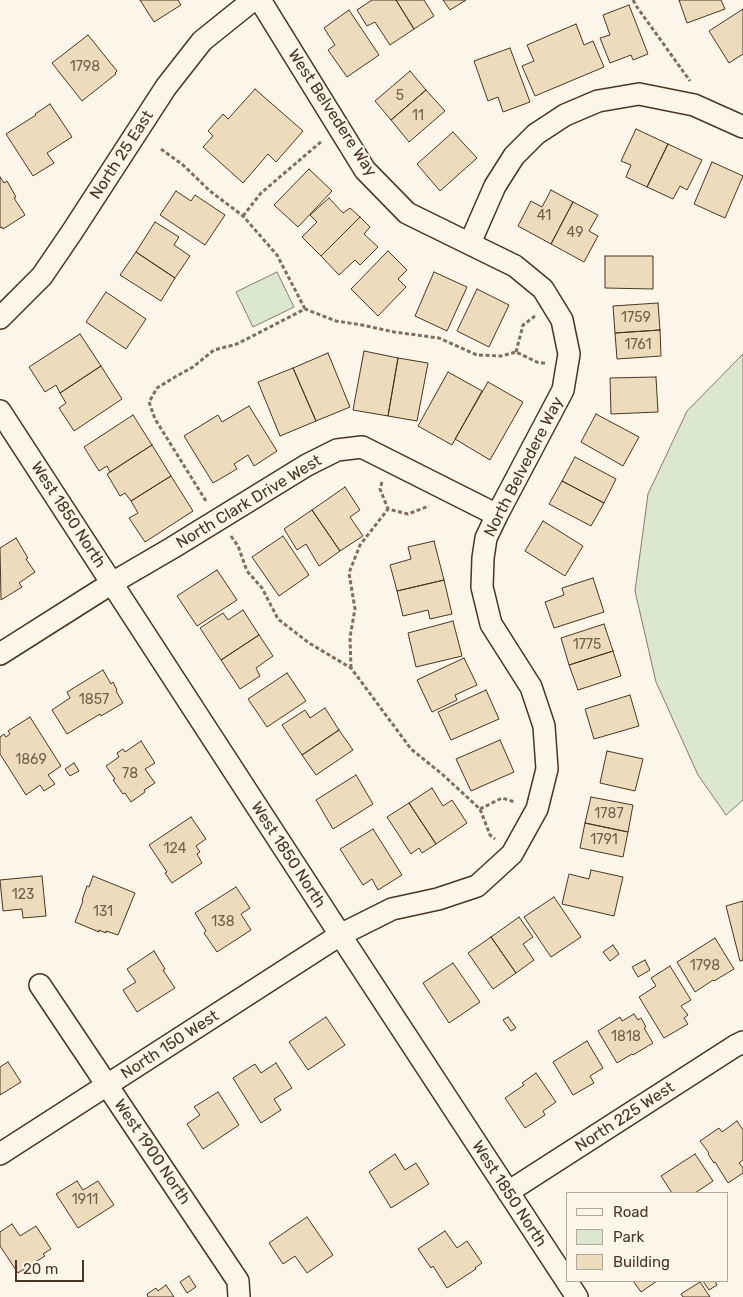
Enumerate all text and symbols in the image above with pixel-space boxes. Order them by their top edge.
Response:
street label: West Belvedere Way [284,46,380,180]
house number: 1798 [70,59,100,75]
house number: 5 [396,88,404,104]
street label: North 25 East [86,107,158,203]
house number: 11 [412,108,424,124]
house number: 41 [537,208,551,224]
house number: 49 [567,225,583,241]
house number: 1759 [621,310,651,326]
house number: 1761 [625,337,651,353]
street label: North Belvedere Way [480,394,568,540]
street label: North Clark Drive West [173,451,325,553]
street label: West 1850 North [27,458,109,572]
house number: 1775 [573,637,601,653]
house number: 1857 [79,692,109,708]
house number: 1869 [15,752,47,768]
house number: 78 [122,766,138,782]
street label: West 1850 North [247,798,329,912]
house number: 1787 [594,806,624,822]
house number: 1791 [590,832,618,848]
house number: 124 [164,841,186,857]
house number: 123 [12,887,34,903]
house number: 131 [93,904,113,920]
house number: 138 [211,914,235,930]
house number: 1798 [690,958,720,974]
street label: North 150 West [118,1006,222,1084]
house number: 1818 [611,1029,641,1045]
street label: North 225 West [572,1078,678,1156]
street label: West 1900 North [110,1096,194,1208]
street label: West 1850 North [468,1137,550,1251]
house number: 1911 [72,1192,98,1208]
legend [566,1192,728,1282]
text: Road [613,1203,649,1221]
text: Park [613,1228,644,1246]
scale bar [18,1250,86,1282]
text: Building [613,1253,670,1271]
text: 20 m [23,1260,58,1278]

